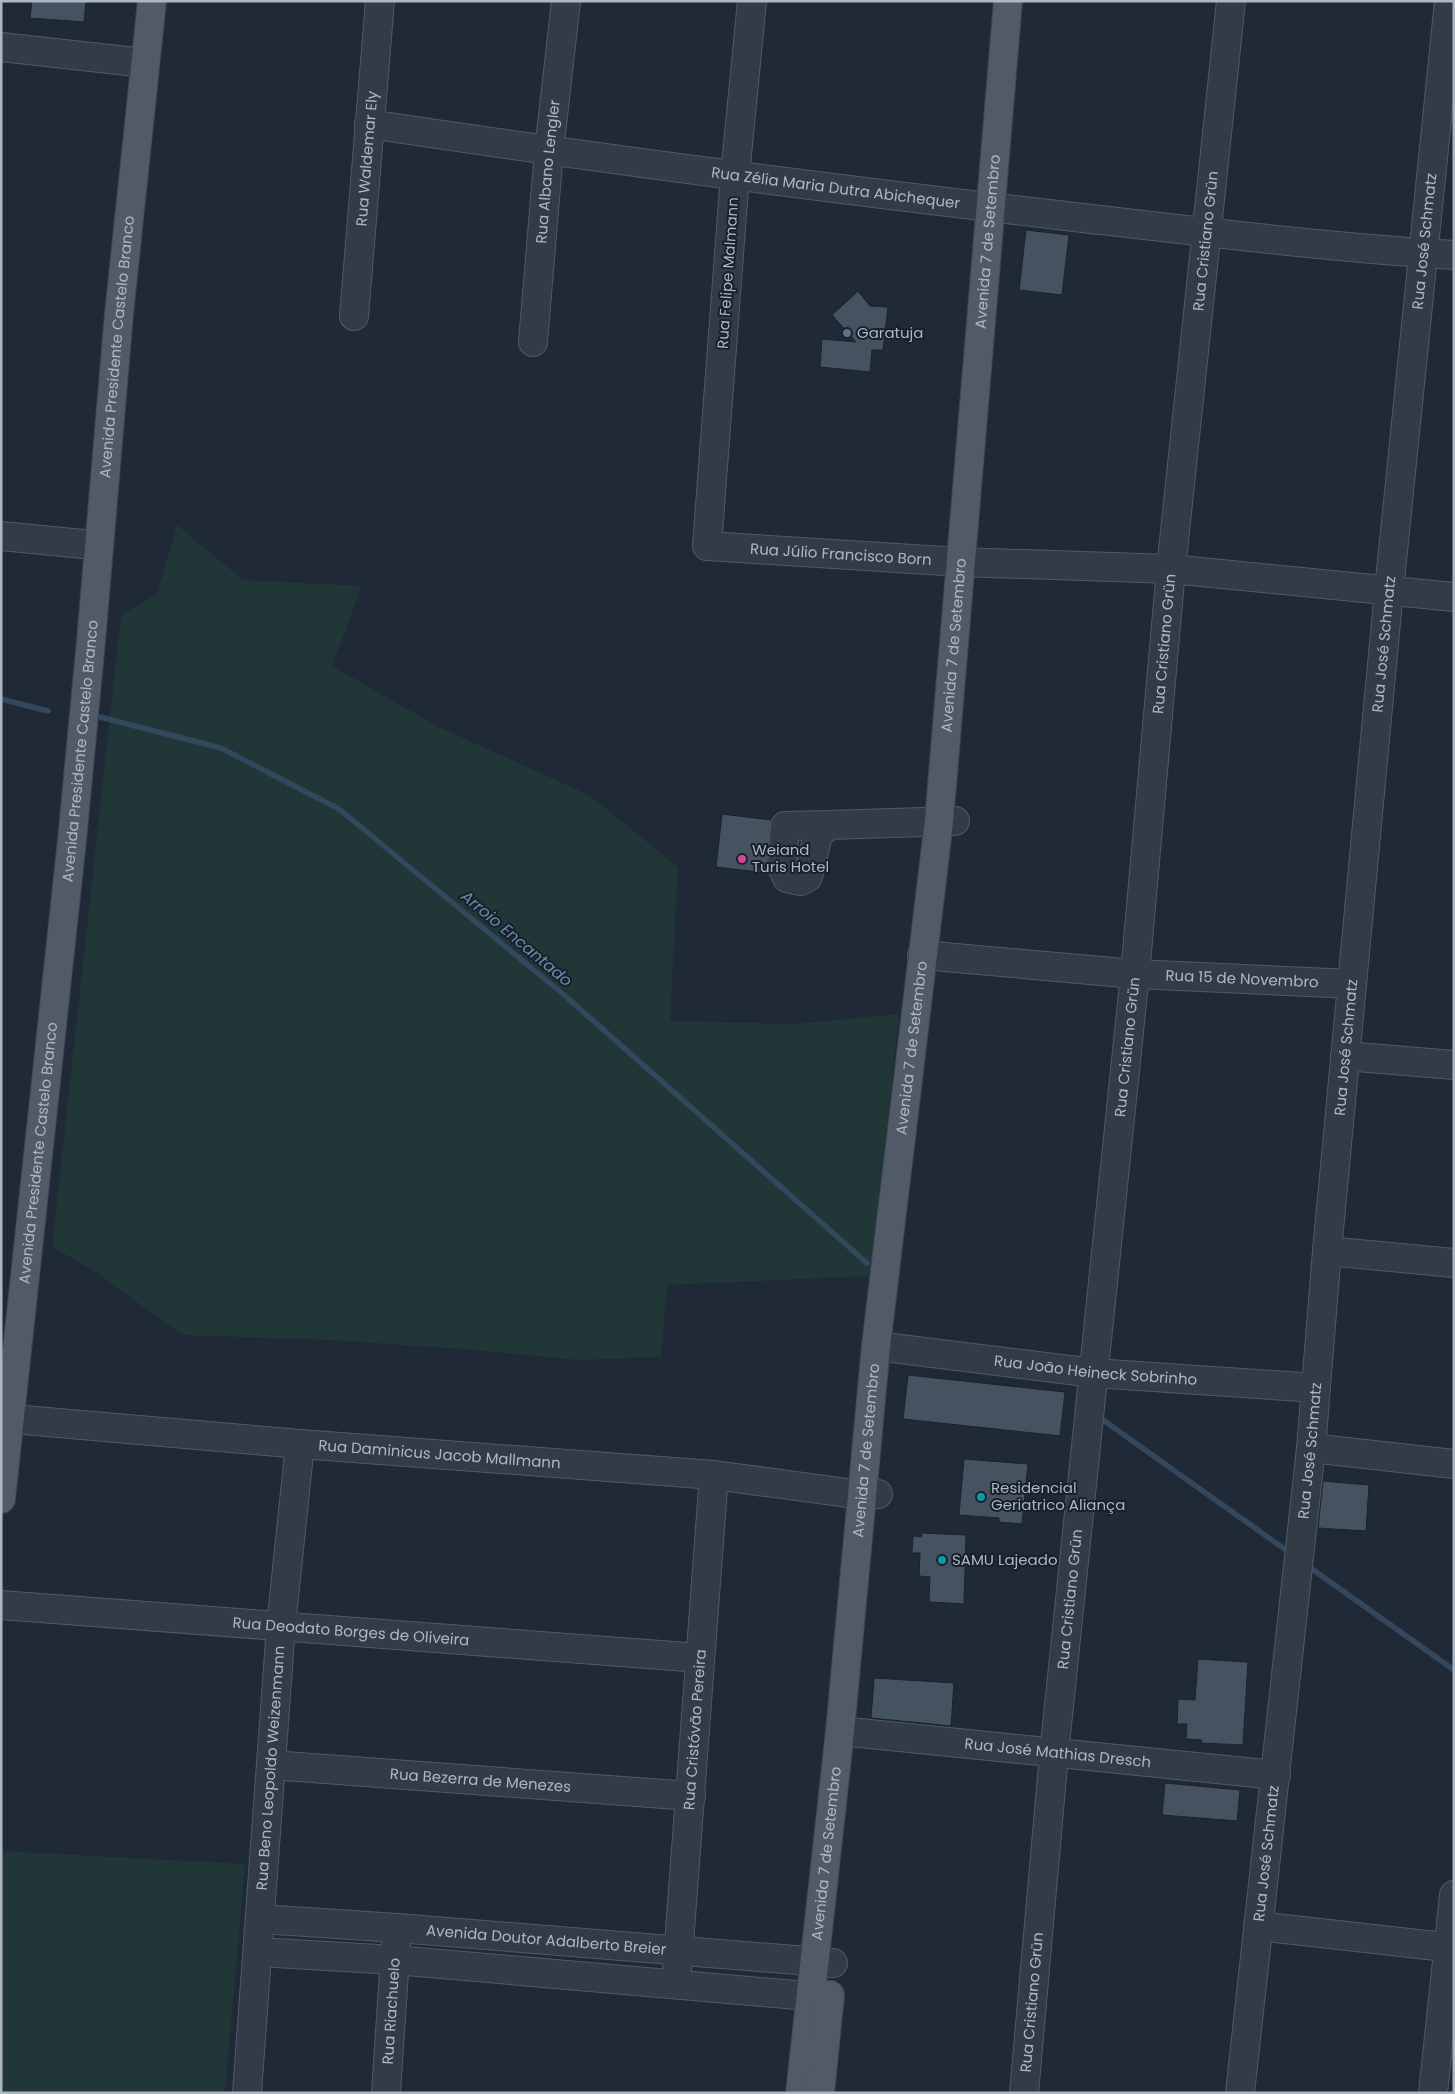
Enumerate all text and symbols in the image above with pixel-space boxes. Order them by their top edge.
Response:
street label: Rua Waldemar Ely [350,89,383,227]
street label: Rua Albano Lengler [530,98,565,244]
street label: Avenida 7 de Setembro [969,154,1005,330]
street label: Rua Zélia Maria Dutra Abichequer [710,161,962,213]
street label: Rua Cristiano Grün [1187,170,1223,312]
street label: Rua José Schmatz [1407,172,1441,310]
street label: Rua Felipe Malmann [712,196,743,350]
street label: Avenida Presidente Castelo Branco [94,215,139,479]
place label: Garatuja [857,322,923,343]
marker: Garatuja [841,327,853,339]
street label: Rua Júlio Francisco Born [749,538,932,570]
street label: Avenida 7 de Setembro [935,557,971,733]
street label: Rua Cristiano Grün [1147,573,1181,715]
street label: Rua José Schmatz [1367,575,1400,713]
street label: Avenida Presidente Castelo Branco [57,619,103,883]
place label: Weiand Turis Hotel [752,839,829,877]
marker: Weiand Turis Hotel [736,853,748,865]
water label: Arroio Encantado [455,884,577,992]
street label: Avenida 7 de Setembro [890,960,932,1136]
street label: Rua 15 de Novembro [1165,964,1319,992]
street label: Rua Cristiano Grün [1109,976,1145,1118]
street label: Rua José Schmatz [1329,978,1362,1117]
street label: Avenida Presidente Castelo Branco [13,1021,62,1285]
street label: Rua João Heineck Sobrinho [993,1350,1198,1390]
street label: Avenida 7 de Setembro [847,1362,884,1538]
street label: Rua José Schmatz [1292,1382,1326,1520]
street label: Rua Daminicus Jacob Mallmann [318,1434,561,1473]
place label: Residencial Geriatrico Aliança [991,1477,1125,1515]
marker: Residencial Geriatrico Aliança [975,1491,987,1503]
street label: Rua Cristiano Grün [1052,1528,1087,1670]
place label: SAMU Lajeado [952,1549,1057,1570]
marker: SAMU Lajeado [936,1554,948,1566]
street label: Rua Deodato Borges de Oliveira [232,1612,470,1650]
street label: Rua Beno Leopoldo Weizenmann [251,1645,290,1891]
street label: Rua Cristóvão Pereira [678,1648,711,1811]
street label: Rua José Mathias Dresch [964,1733,1152,1772]
street label: Rua Bezerra de Menezes [389,1763,572,1797]
street label: Avenida 7 de Setembro [806,1765,846,1941]
street label: Rua José Schmatz [1248,1784,1284,1923]
street label: Avenida Doutor Adalberto Breier [425,1919,668,1960]
street label: Rua Cristiano Grün [1015,1931,1048,2073]
street label: Rua Riachuelo [377,1957,405,2065]

